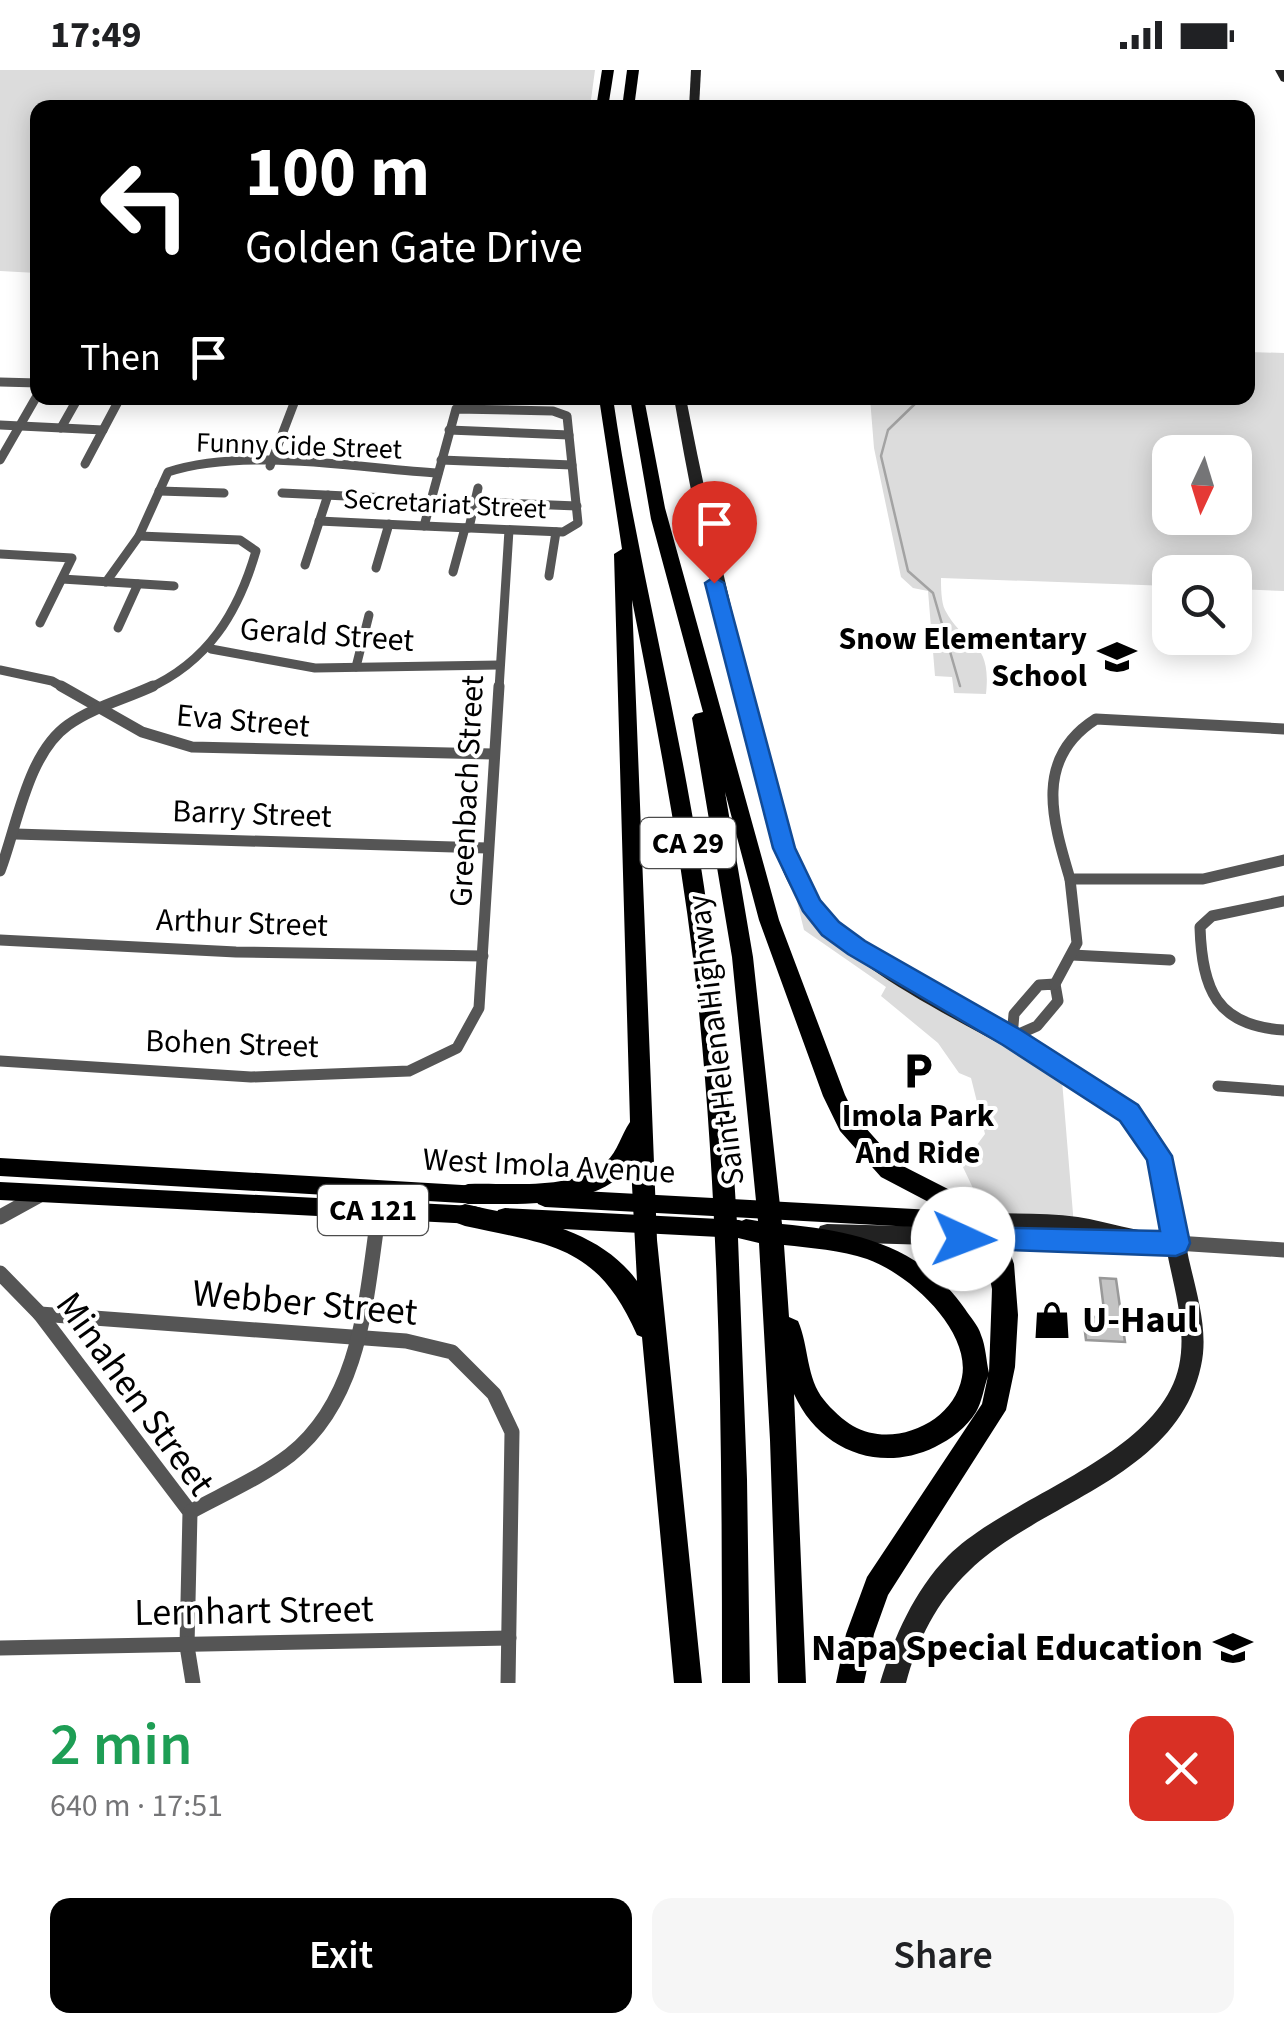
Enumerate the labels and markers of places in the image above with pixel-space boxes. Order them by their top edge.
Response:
pin [672,481,757,584]
place label: Snow Elementary School [839,616,1087,699]
school or university icon: Snow Elementary School [1096,636,1138,678]
parking icon: Imola Park And Ride [897,1050,939,1092]
place label: Imola Park And Ride [842,1093,995,1176]
place label: U-Haul [1082,1293,1198,1347]
shop icon: U-Haul [1031,1299,1073,1341]
place label: Napa Special Education [811,1621,1203,1675]
school or university icon: Napa Special Education [1212,1627,1254,1669]

